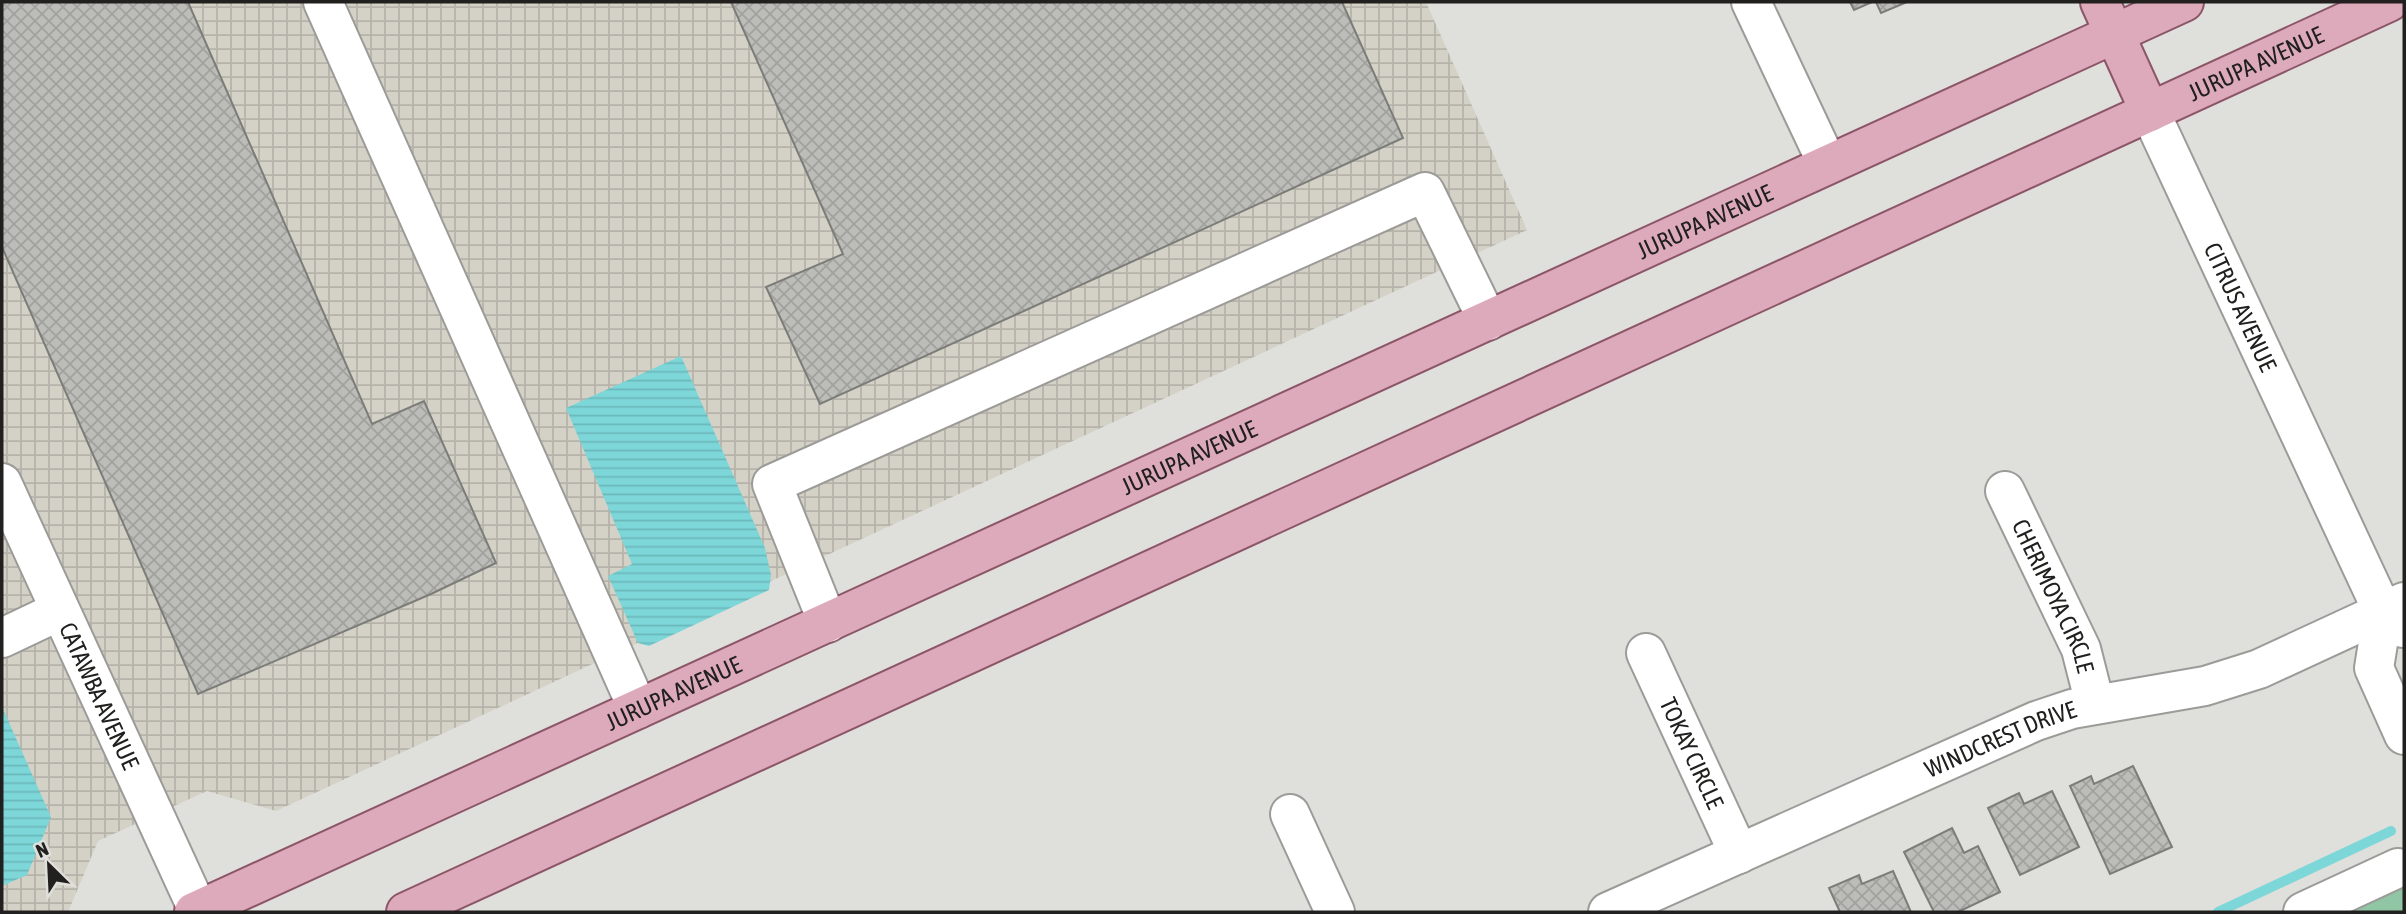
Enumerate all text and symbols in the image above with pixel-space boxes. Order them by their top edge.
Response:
street label: JURUPA AVENUE [2184,21,2327,106]
street label: JURUPA AVENUE [1633,179,1776,264]
street label: CITRUS AVENUE [2199,238,2282,376]
street label: JURUPA AVENUE [1117,414,1261,500]
street label: CHERIMOYA CIRCLE [2007,515,2100,675]
street label: CATAWBA AVENUE [54,618,145,773]
street label: JURUPA AVENUE [601,650,745,735]
street label: TOKAY CIRCLE [1655,693,1730,813]
street label: WINDCREST DRIVE [1920,695,2079,782]
north arrow [14,830,84,900]
text: N [32,837,52,862]

